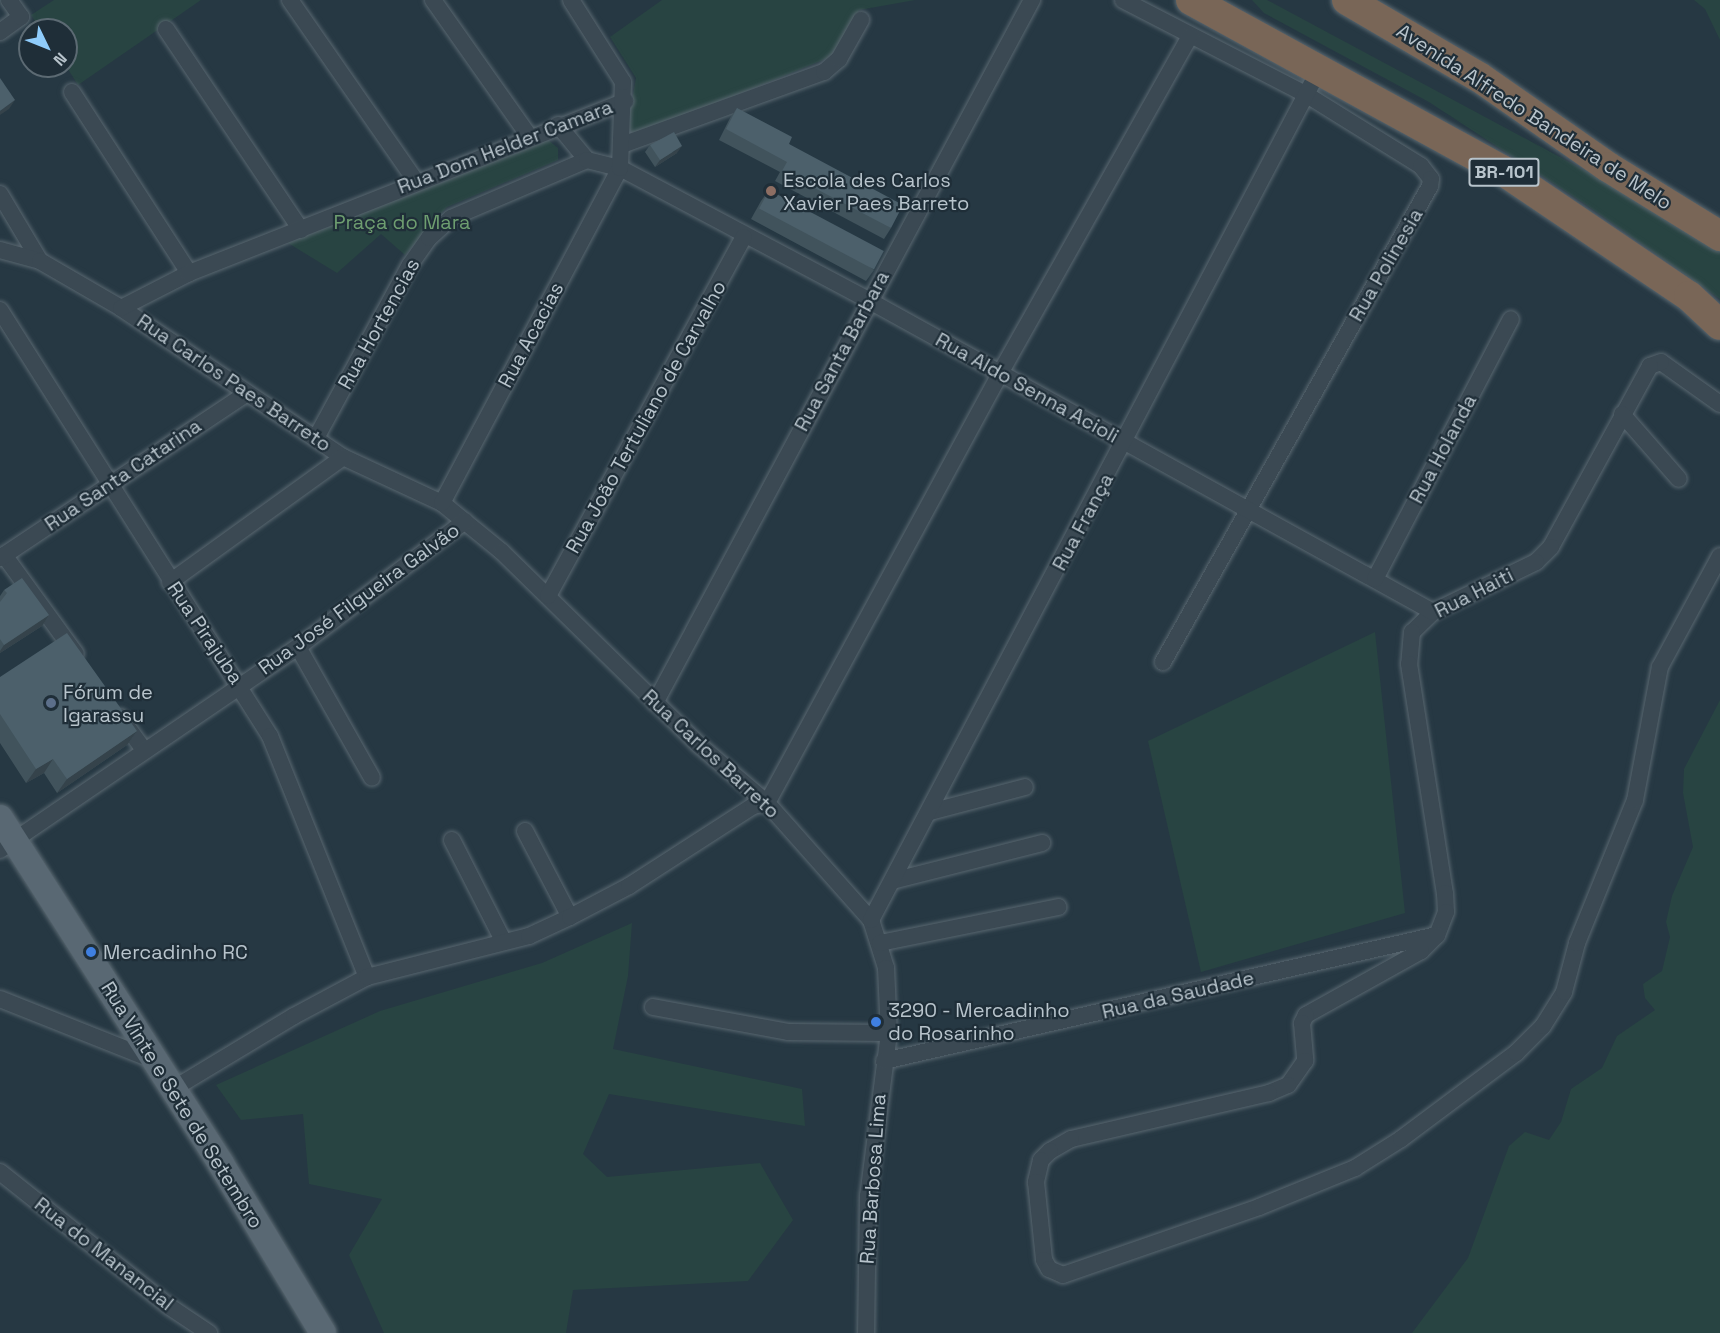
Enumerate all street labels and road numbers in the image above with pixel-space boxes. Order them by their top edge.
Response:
street label: Avenida Alfredo Bandeira de Melo [1392,19,1676,215]
street label: Rua Dom Helder Camara [394,95,616,199]
road number: BR-101 [1468,157,1540,187]
street label: Rua Polinesia [1344,204,1428,326]
street label: Rua Hortencias [333,254,425,394]
street label: Rua Santa Barbara [790,267,894,435]
street label: Rua João Tertuliano de Carvalho [561,276,731,558]
street label: Rua Acacias [493,278,569,392]
street label: Rua Carlos Paes Barreto [132,309,336,457]
street label: Rua Aldo Senna Acioli [931,328,1123,448]
street label: Rua Holanda [1404,390,1482,508]
street label: Rua Santa Catarina [40,414,206,536]
street label: Rua França [1047,469,1119,575]
street label: Rua José Filgueira Galvão [254,518,464,680]
street label: Rua Haiti [1431,563,1517,623]
street label: Rua Pirajuba [162,577,248,689]
street label: Rua Carlos Barreto [638,684,784,824]
street label: Rua da Saudade [1099,966,1257,1024]
street label: Rua Vinte e Sete de Setembro [96,977,268,1233]
street label: Rua Barbosa Lima [855,1093,891,1265]
street label: Rua do Manancial [30,1192,178,1316]

